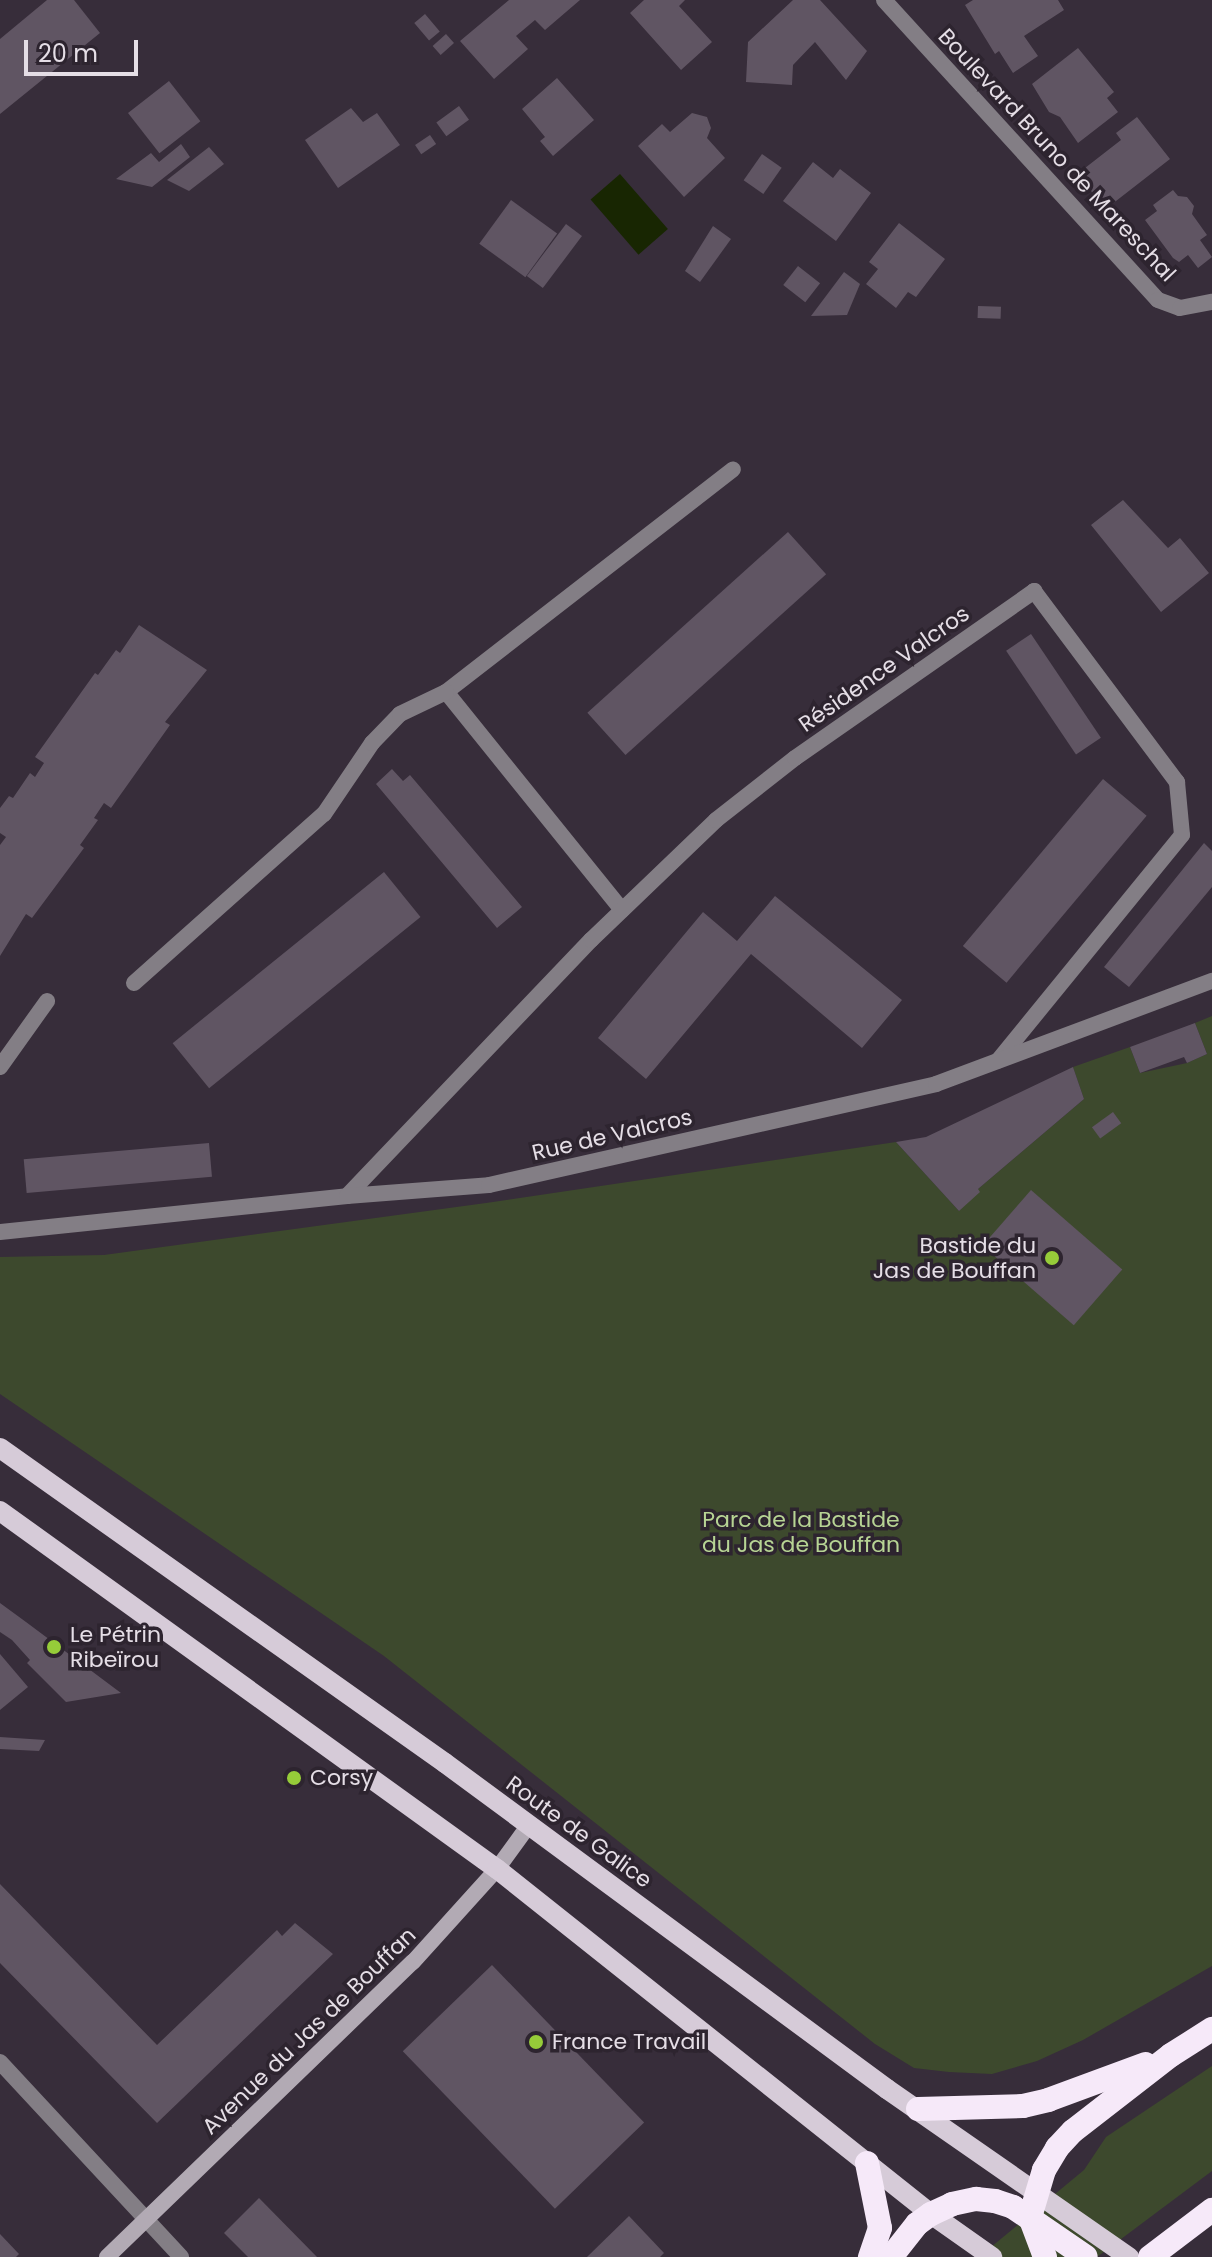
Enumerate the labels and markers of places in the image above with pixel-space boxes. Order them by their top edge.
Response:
place label: Bastide du Jas de Bouffan [873,1232,1036,1284]
marker: Bastide du Jas de Bouffan [1043,1249,1061,1267]
place label: Le Pétrin Ribeïrou [70,1621,161,1672]
marker: Le Pétrin Ribeïrou [45,1638,63,1656]
place label: Corsy [310,1765,373,1791]
marker: Corsy [285,1769,303,1787]
place label: France Travail [552,2029,706,2055]
marker: France Travail [527,2033,545,2051]

